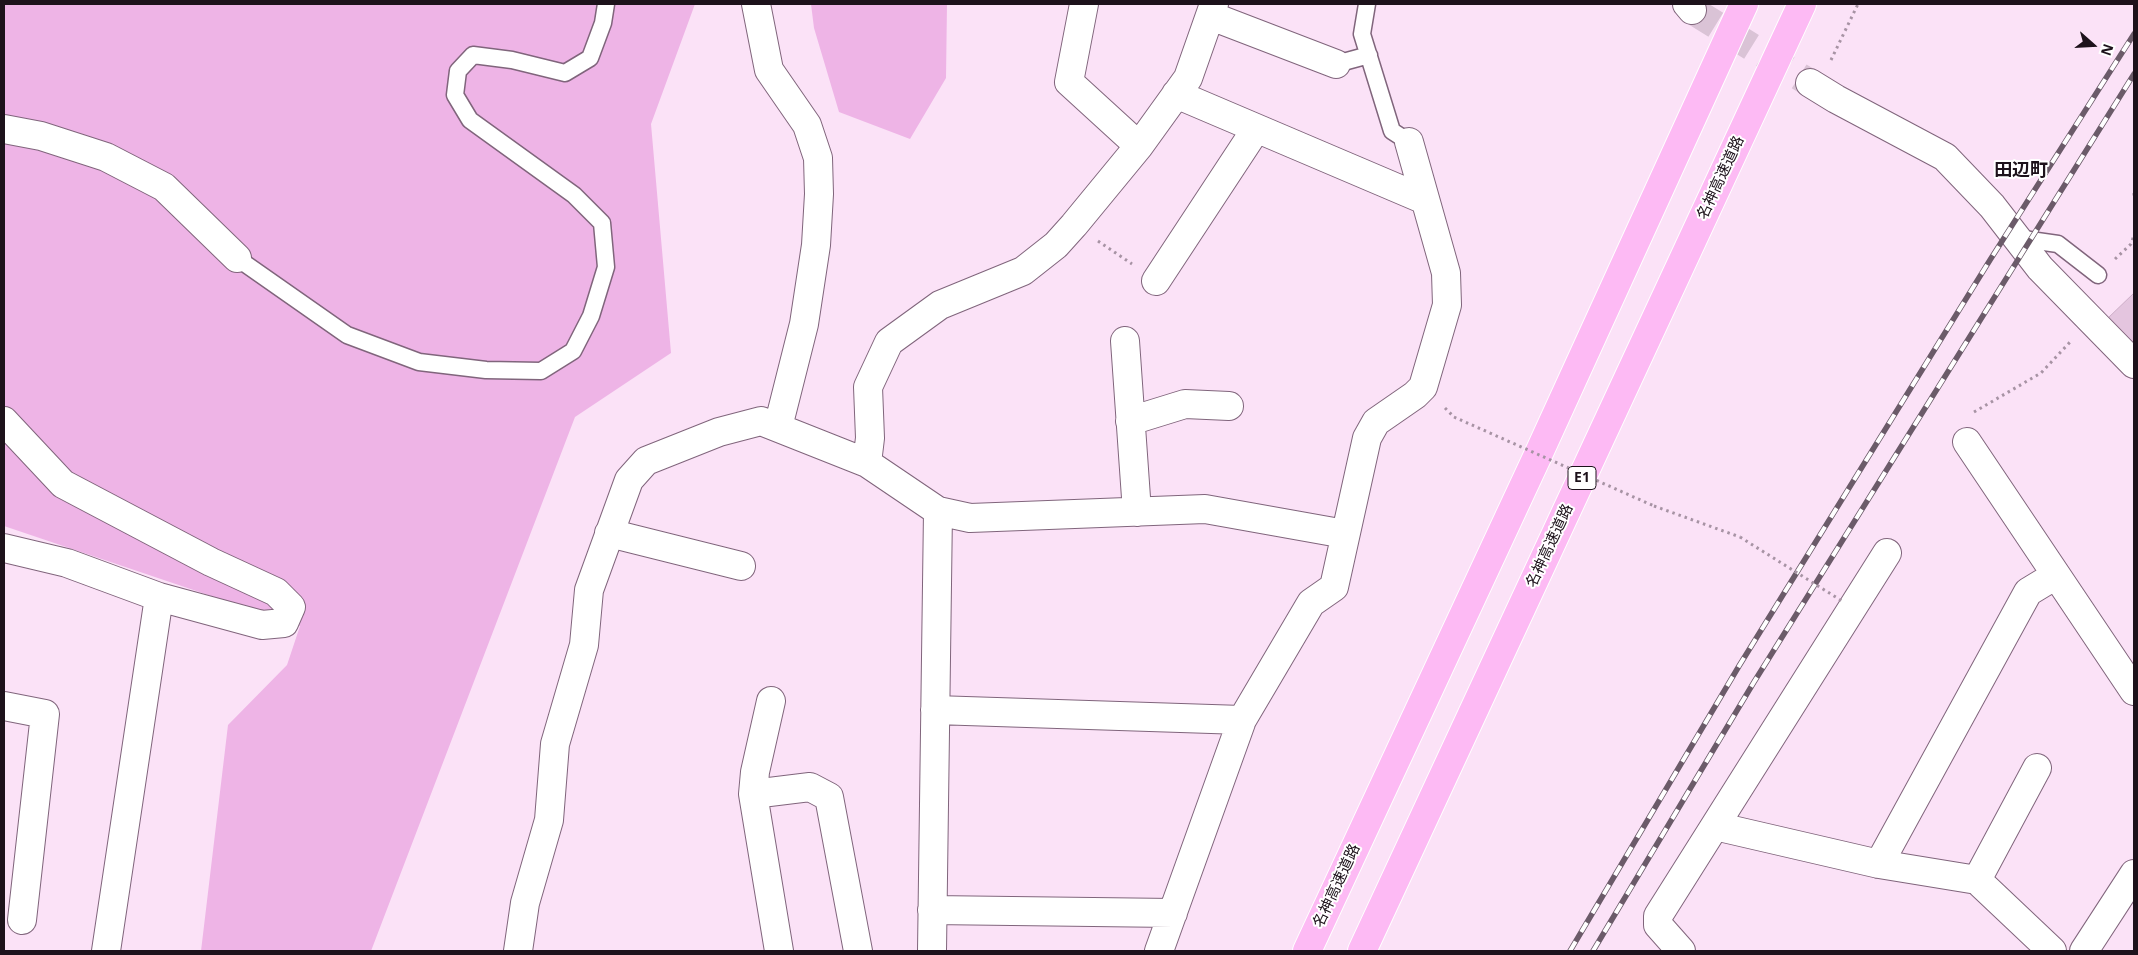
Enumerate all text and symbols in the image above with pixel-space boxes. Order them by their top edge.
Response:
north arrow [2068,20,2118,70]
text: N [2097,42,2118,59]
street label: 名神高速道路 [1694,133,1748,223]
district label: 田辺町 [1994,160,2048,182]
road number: E1 [1568,466,1596,489]
street label: 名神高速道路 [1523,501,1577,591]
street label: 名神高速道路 [1310,841,1364,931]

